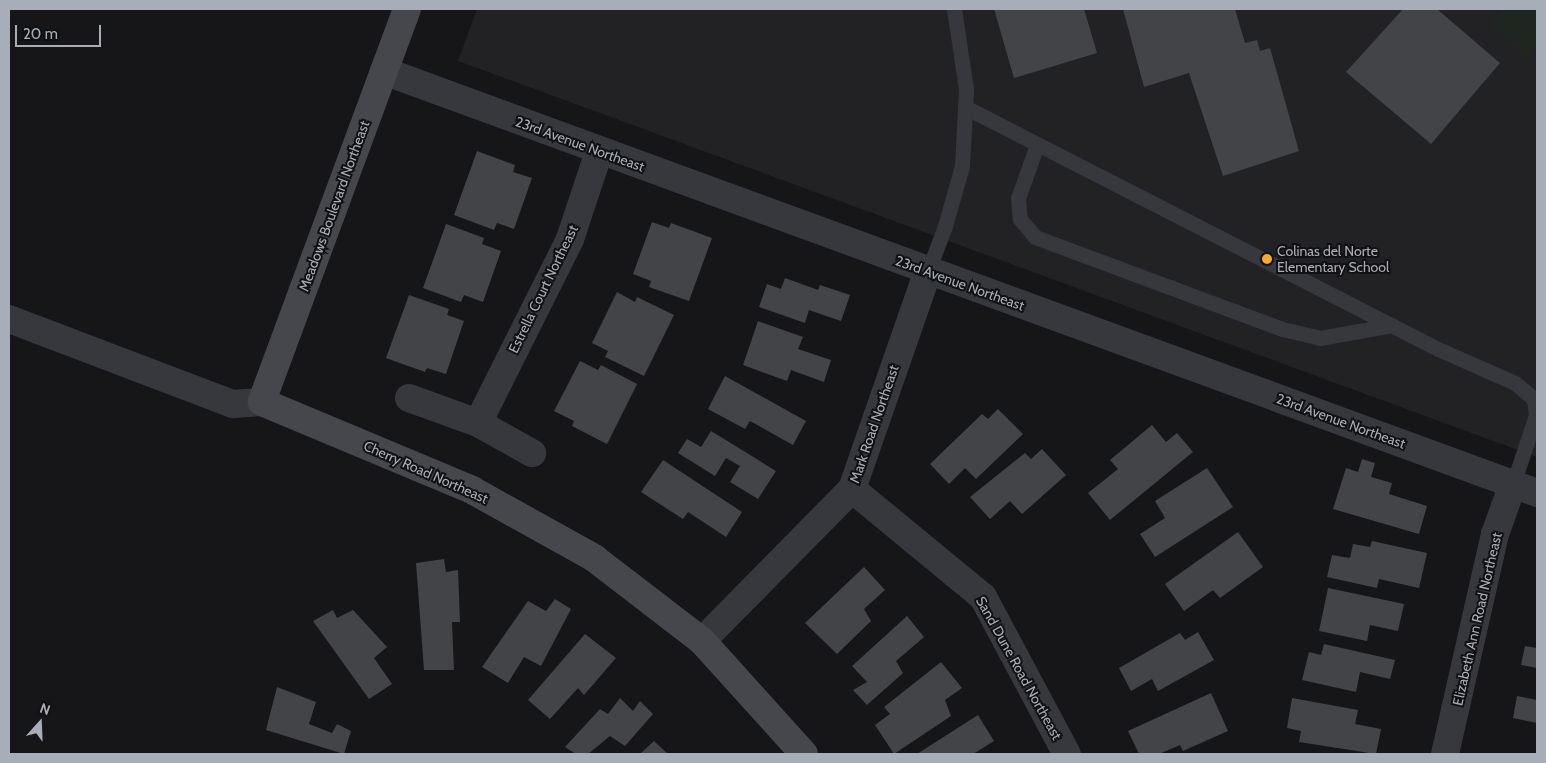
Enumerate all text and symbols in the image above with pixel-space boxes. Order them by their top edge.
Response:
scale bar [18,15,104,47]
text: 20 m [23,25,58,43]
street label: 23rd Avenue Northeast [513,113,647,175]
street label: Meadows Boulevard Northeast [295,118,373,294]
street label: Estrella Court Northeast [505,222,581,356]
place label: Colinas del Norte Elementary School [1277,243,1389,276]
street label: 23rd Avenue Northeast [893,252,1027,314]
marker: Colinas del Norte Elementary School [1261,253,1273,265]
street label: Mark Road Northeast [846,363,902,485]
street label: 23rd Avenue Northeast [1274,390,1408,452]
street label: Cherry Road Northeast [361,437,491,507]
street label: Elizabeth Ann Road Northeast [1449,531,1505,707]
street label: Sand Dune Road Northeast [973,593,1065,743]
north arrow [15,698,65,748]
text: N [37,699,53,719]

